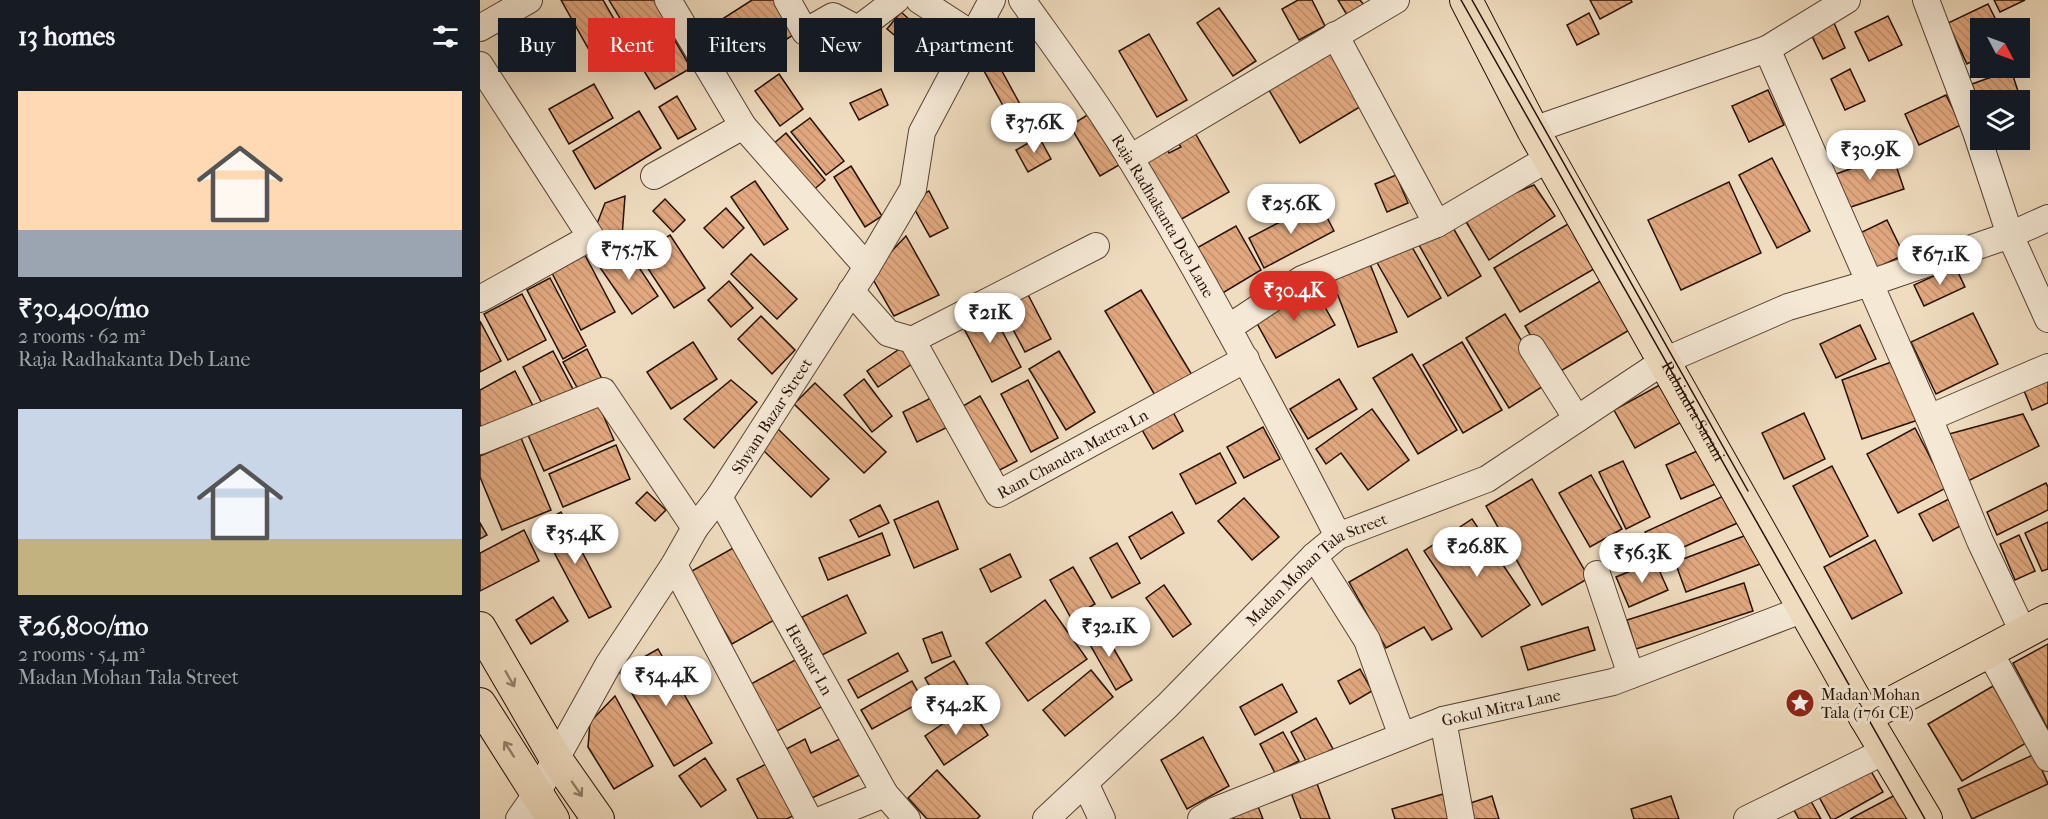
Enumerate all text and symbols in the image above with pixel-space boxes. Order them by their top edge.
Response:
chip: Buy [498,18,576,72]
chip: Rent [588,18,675,72]
chip: Filters [687,18,787,72]
chip: New [799,18,882,72]
chip: Apartment [894,18,1035,72]
north arrow [1970,18,2030,78]
map controls [1970,18,2030,150]
icon: filters [429,20,462,53]
text: 13 homes [18,21,115,52]
button: layers [1970,90,2030,150]
pin: ₹37.6K [985,103,1083,154]
text: ₹37.6K [1005,111,1063,134]
icon: home [186,130,294,238]
pin: ₹30.9K [1821,130,1919,181]
street label: Raja Radhakanta Deb Lane [1108,131,1218,301]
text: ₹30.9K [1840,138,1900,161]
pin: ₹25.6K [1242,184,1340,235]
text: ₹25.6K [1261,192,1321,215]
pin: ₹75.7K [580,230,678,281]
pin: ₹67.1K [1891,235,1989,286]
text: ₹75.7K [601,238,657,261]
text: ₹67.1K [1912,243,1968,266]
pin: ₹30.4K [1245,271,1343,322]
text: ₹30.4K [1263,279,1325,302]
text: ₹30,400/mo [18,293,149,324]
pin: ₹21K [954,293,1026,344]
text: ₹21K [968,301,1012,324]
text: 2 rooms · 62 m² [18,325,145,348]
text: Raja Radhakanta Deb Lane [18,348,250,371]
street label: Shyam Bazar Street [727,354,816,478]
street label: Rabindra Sarani [1657,358,1729,464]
street label: Ram Chandra Mattra Ln [994,405,1152,503]
icon: home [186,448,294,556]
street label: Madan Mohan Tala Street [1242,509,1390,630]
pin: ₹35.4K [526,514,624,565]
text: ₹35.4K [546,522,605,545]
pin: ₹26.8K [1428,527,1526,578]
pin: ₹56.3K [1593,533,1691,584]
text: ₹26.8K [1447,535,1508,558]
text: ₹56.3K [1613,541,1671,564]
pin: ₹32.1K [1060,607,1158,658]
text: ₹26,800/mo [18,611,149,642]
text: ₹32.1K [1081,615,1137,638]
street label: Hemkar Ln [782,621,837,699]
text: 2 rooms · 54 m² [18,643,145,666]
pin: ₹54.4K [617,656,715,707]
text: ₹54.4K [634,664,698,687]
text: Madan Mohan Tala Street [18,666,239,689]
one-way arrow [504,670,516,687]
pin: ₹54.2K [907,685,1005,736]
street label: Gokul Mitra Lane [1440,685,1562,730]
place label: Madan Mohan Tala (1761 CE) [1821,685,1921,722]
place icon: Madan Mohan Tala (1761 CE) [1784,687,1816,719]
text: ₹54.2K [925,693,987,716]
one-way arrow [502,740,515,757]
one-way arrow [571,780,583,797]

